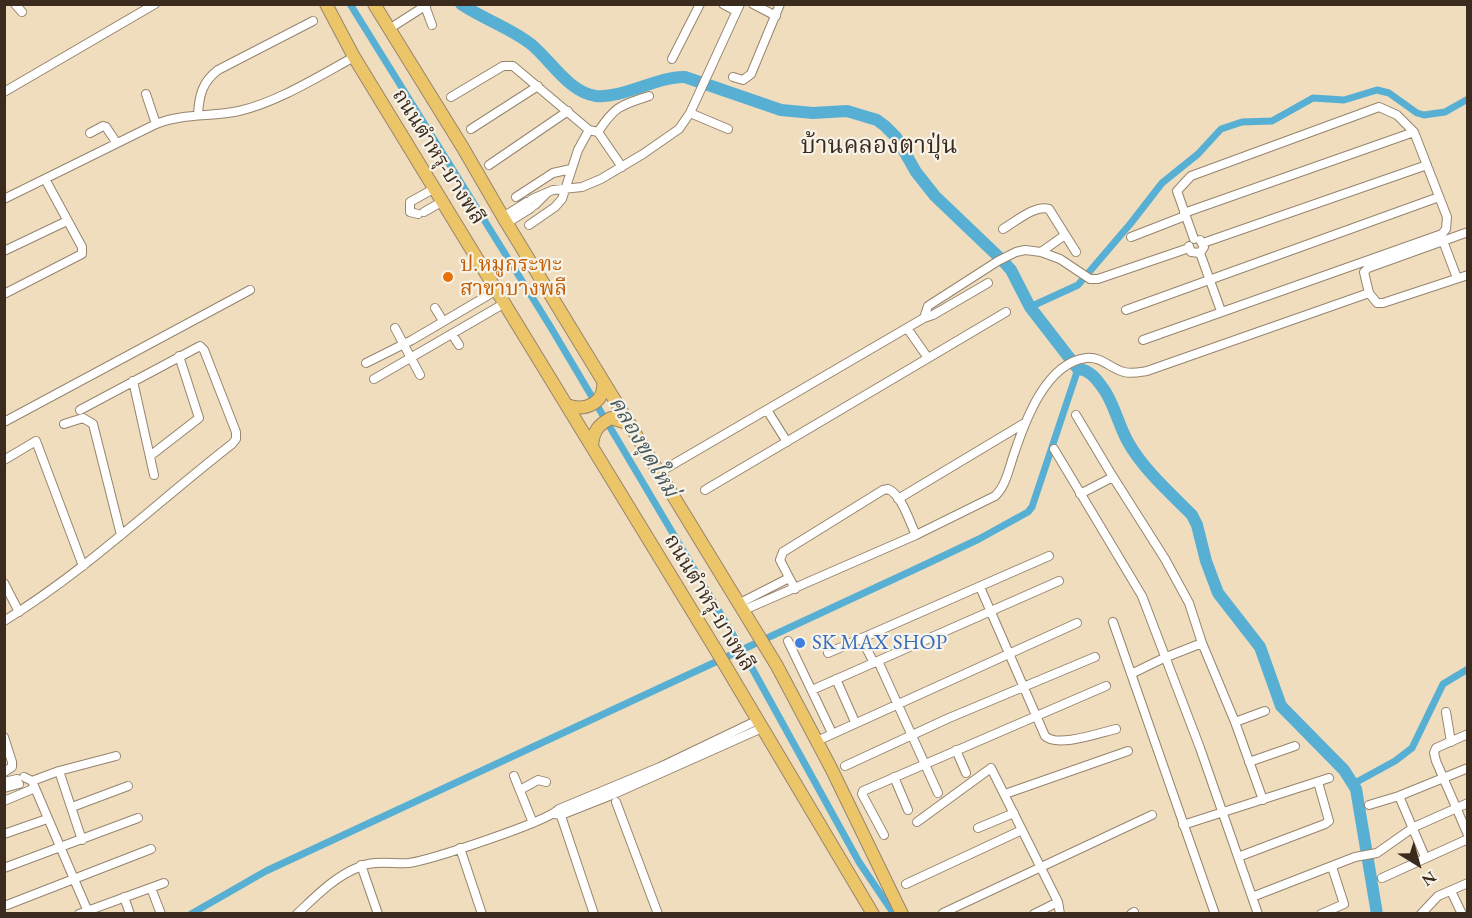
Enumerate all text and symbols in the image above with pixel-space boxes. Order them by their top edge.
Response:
street label: ถนนตำหรุ-บางพลี [386,84,490,230]
district label: บ้านคลองตาปุ่น [801,132,957,160]
place label: ป.หมูกระทะ สาขาบางพลี [460,252,567,302]
marker: ป.หมูกระทะ สาขาบางพลี [441,270,455,284]
water label: คลองขุดใหม่ [602,392,684,502]
street label: ถนนตำหรุ-บางพลี [658,530,760,676]
place label: SK MAX SHOP [812,630,947,656]
marker: SK MAX SHOP [793,636,807,650]
north arrow [1388,834,1448,894]
text: N [1418,866,1441,891]

